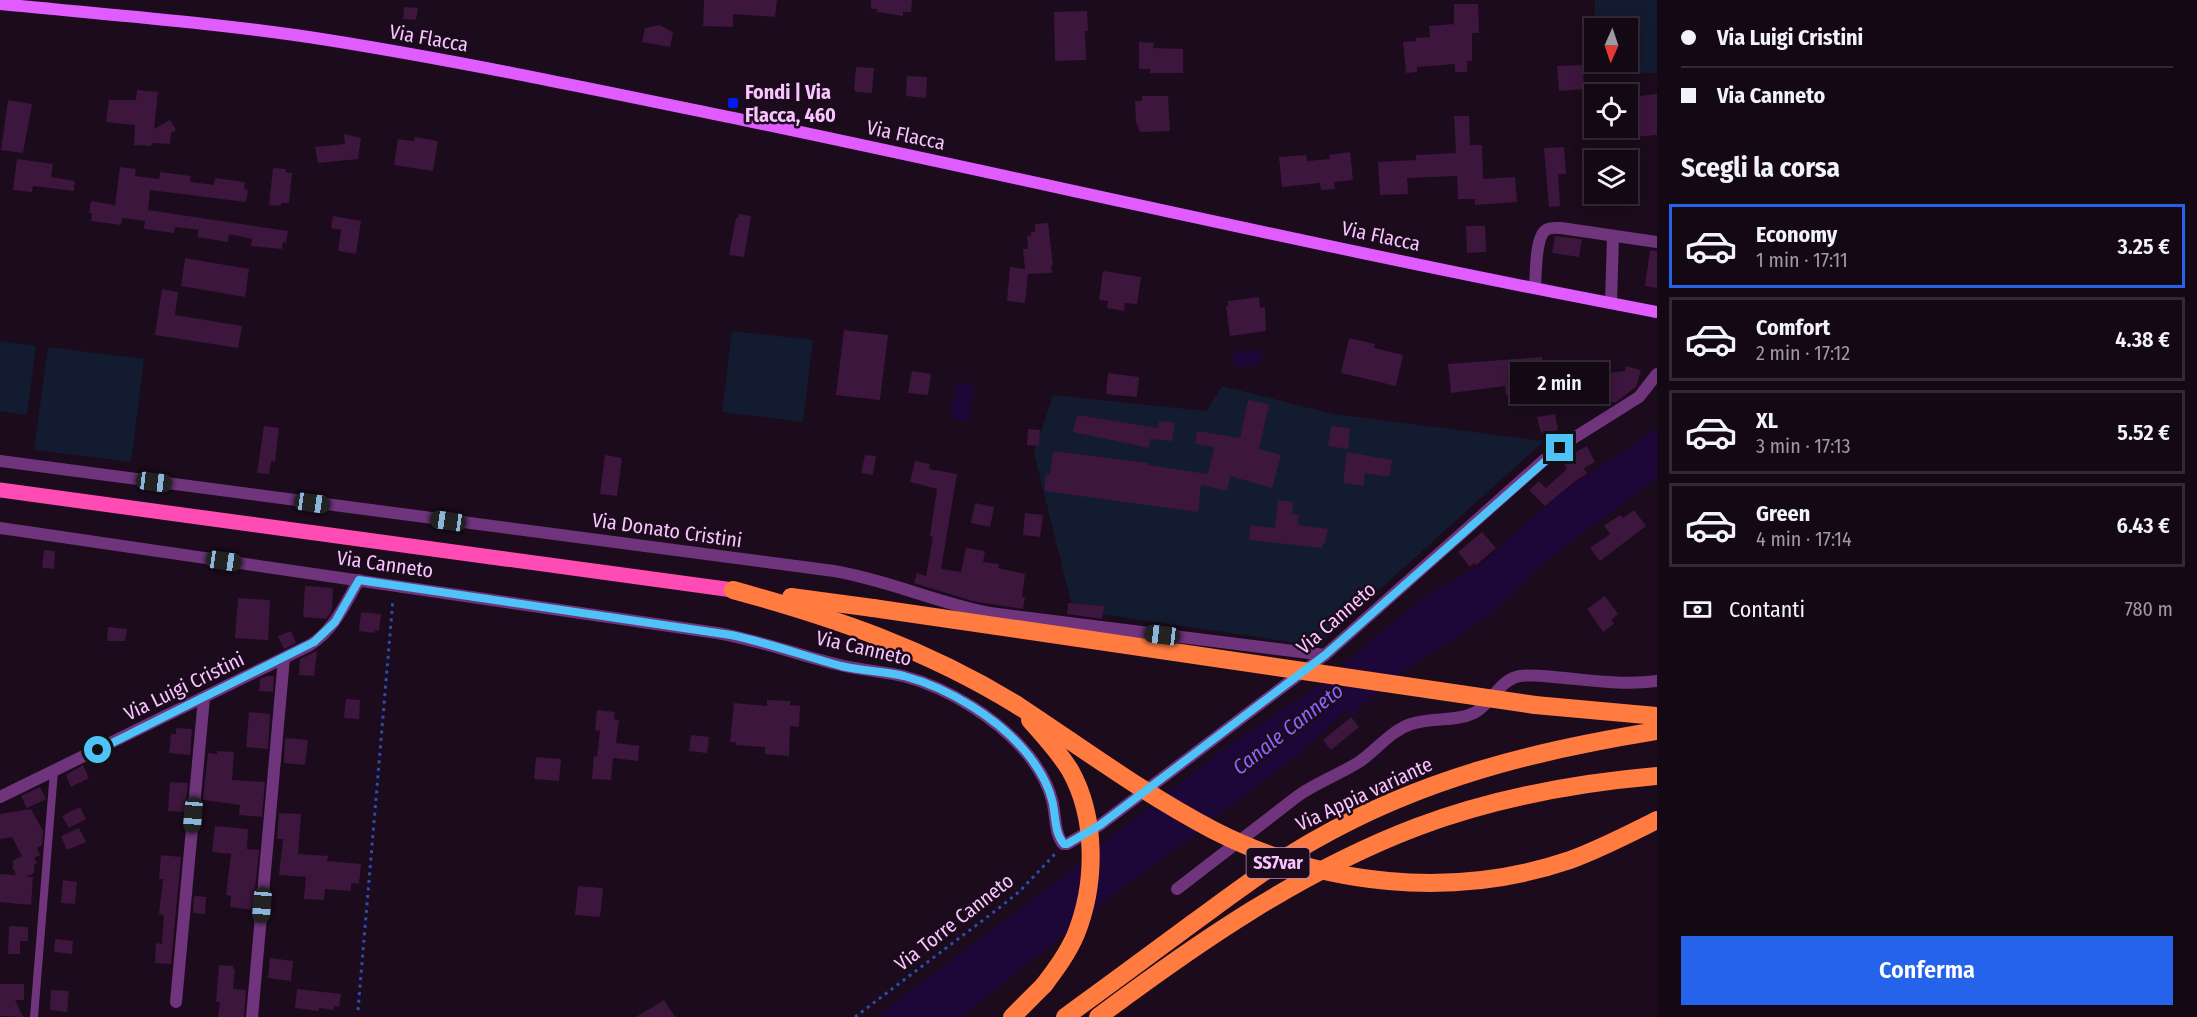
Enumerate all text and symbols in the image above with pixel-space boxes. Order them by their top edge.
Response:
north arrow [1584,18,1638,72]
map controls [1584,18,1638,204]
street label: Via Flacca [388,19,470,57]
text: Via Luigi Cristini [1717,24,1863,51]
place label: Fondi | Via Flacca, 460 [745,80,836,127]
text: Via Canneto [1717,82,1825,109]
button: locate [1584,84,1638,138]
marker: Fondi | Via Flacca, 460 [726,96,740,110]
street label: Via Flacca [865,115,947,155]
button: layers [1584,150,1638,204]
text: Scegli la corsa [1681,152,1840,184]
street label: Via Flacca [1340,216,1422,256]
icon: car [1684,219,1738,273]
text: Economy [1756,221,1837,248]
text: 3.25 € [2118,233,2170,260]
text: 1 min · 17:11 [1756,248,1848,272]
icon: car [1684,312,1738,366]
text: Comfort [1756,314,1830,341]
text: 4.38 € [2115,326,2170,353]
text: 2 min · 17:12 [1756,341,1850,365]
callout: 2 min [1510,361,1610,403]
text: 2 min [1537,371,1582,395]
icon: car [1684,405,1738,459]
text: XL [1756,407,1778,434]
text: 5.52 € [2117,419,2170,446]
route end [1546,434,1573,461]
text: 3 min · 17:13 [1756,434,1850,458]
car [135,471,173,493]
car [293,492,331,514]
icon: car [1684,498,1738,552]
text: Green [1756,500,1810,527]
street label: Via Donato Cristini [590,508,744,552]
car [429,510,467,532]
text: 6.43 € [2117,512,2170,539]
text: 4 min · 17:14 [1756,527,1852,551]
street label: Via Canneto [335,545,435,583]
car [205,550,243,572]
street label: Via Canneto [1291,577,1381,659]
icon: cash [1681,593,1714,626]
text: Contanti [1729,596,1805,623]
text: 780 m [2125,597,2173,621]
car [1143,624,1181,646]
street label: Via Canneto [814,625,914,671]
street label: Via Luigi Cristini [120,647,248,725]
water label: Canale Canneto [1227,678,1349,780]
route start [84,736,111,763]
street label: Via Appia variante [1292,752,1436,836]
car [182,796,204,834]
road number: SS7var [1246,848,1310,878]
street label: Via Torre Canneto [890,868,1018,976]
car [251,886,273,924]
button: Conferma [1681,936,2173,1005]

